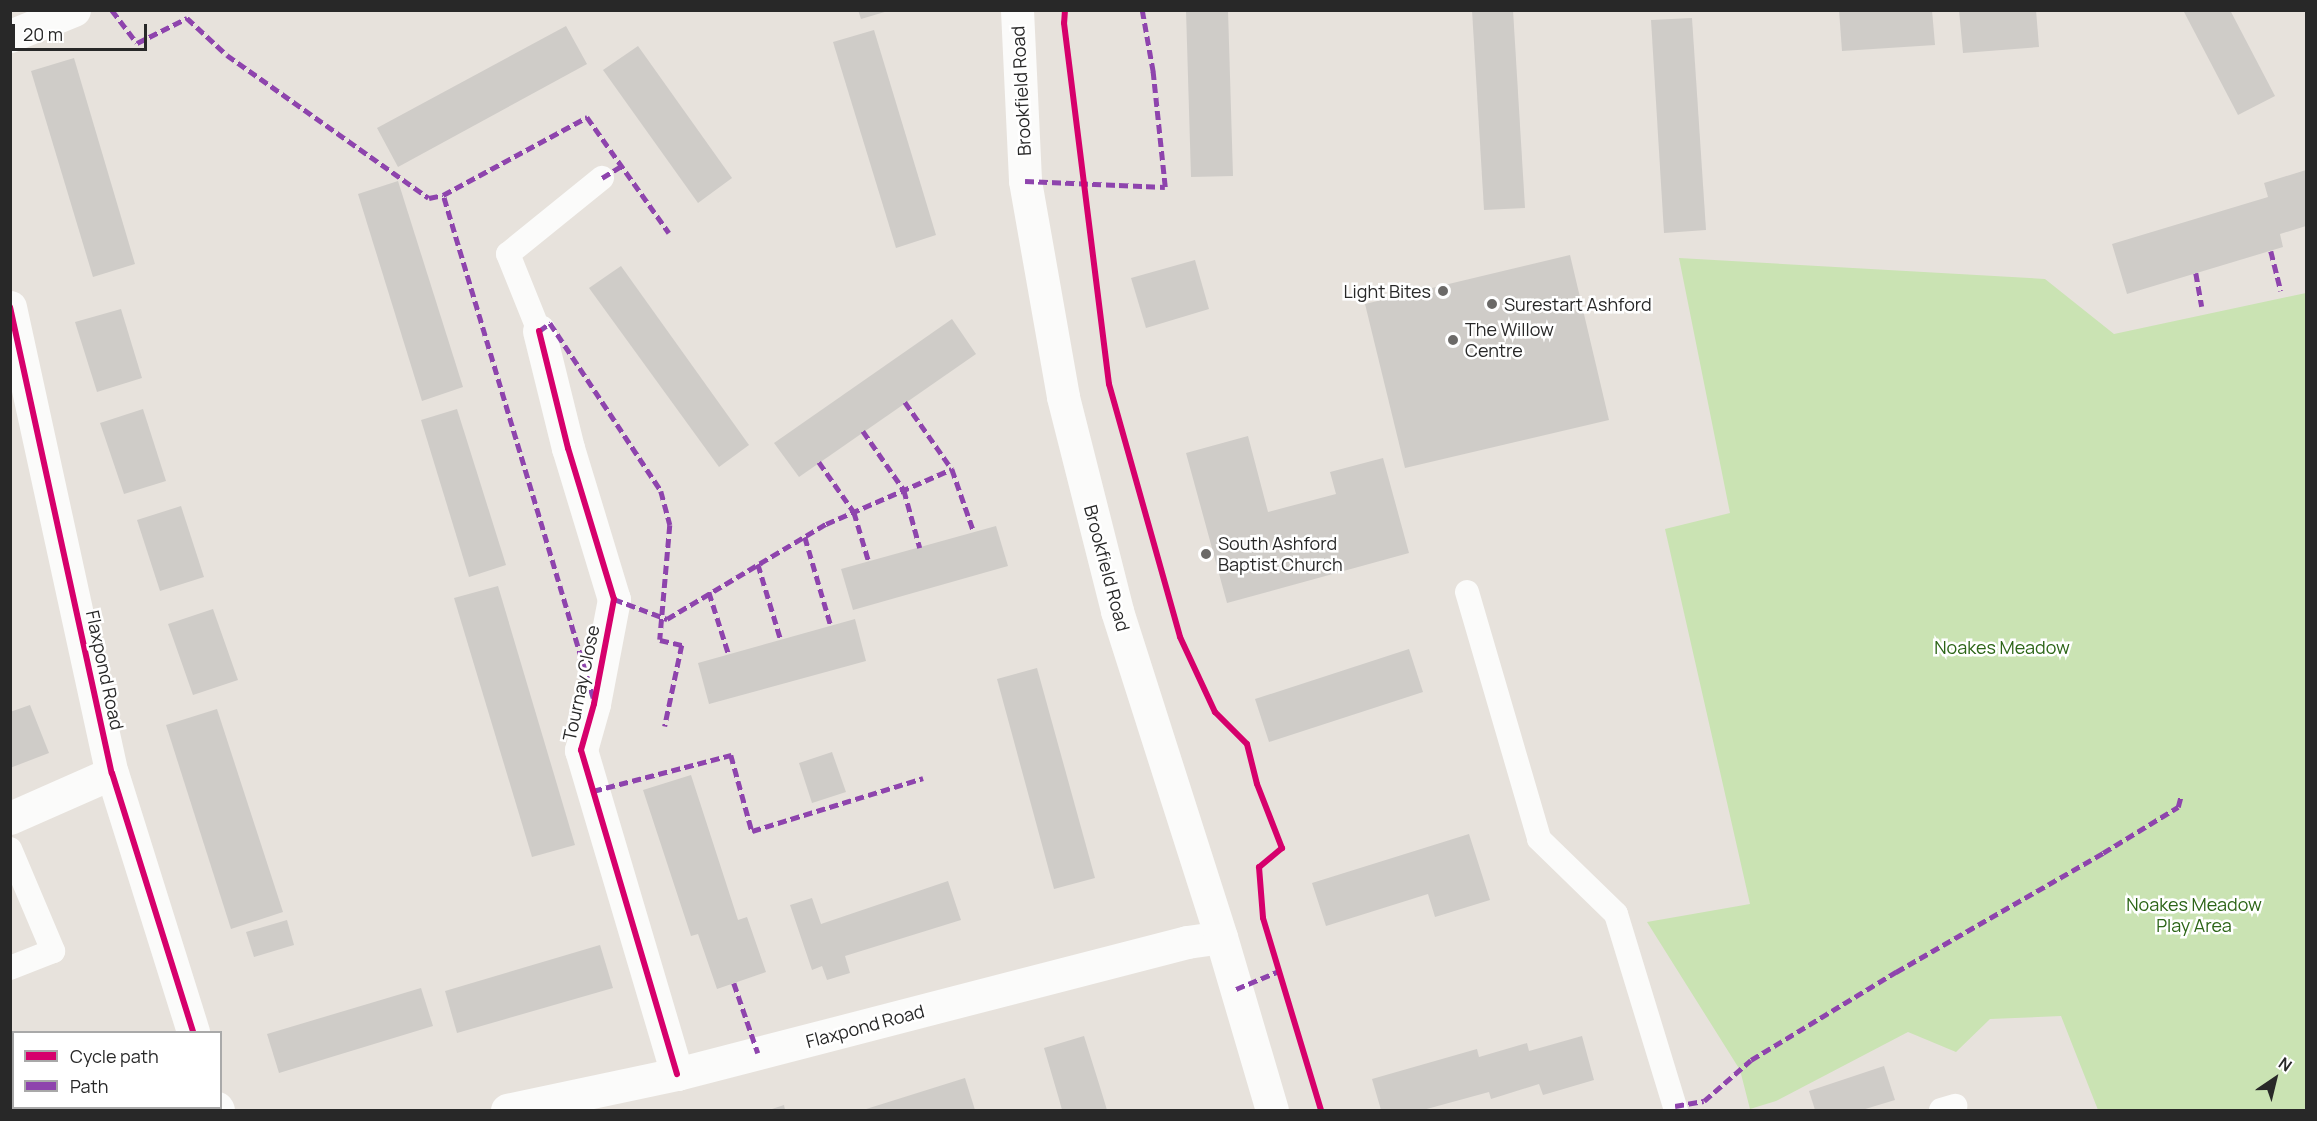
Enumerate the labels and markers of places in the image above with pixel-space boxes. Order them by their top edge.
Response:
place label: Light Bites [1343,280,1431,302]
marker: Light Bites [1436,284,1450,298]
place label: Surestart Ashford [1504,293,1652,315]
marker: Surestart Ashford [1485,297,1499,311]
place label: The Willow Centre [1465,319,1554,362]
marker: The Willow Centre [1446,333,1460,347]
place label: South Ashford Baptist Church [1218,533,1343,576]
marker: South Ashford Baptist Church [1199,547,1213,561]

